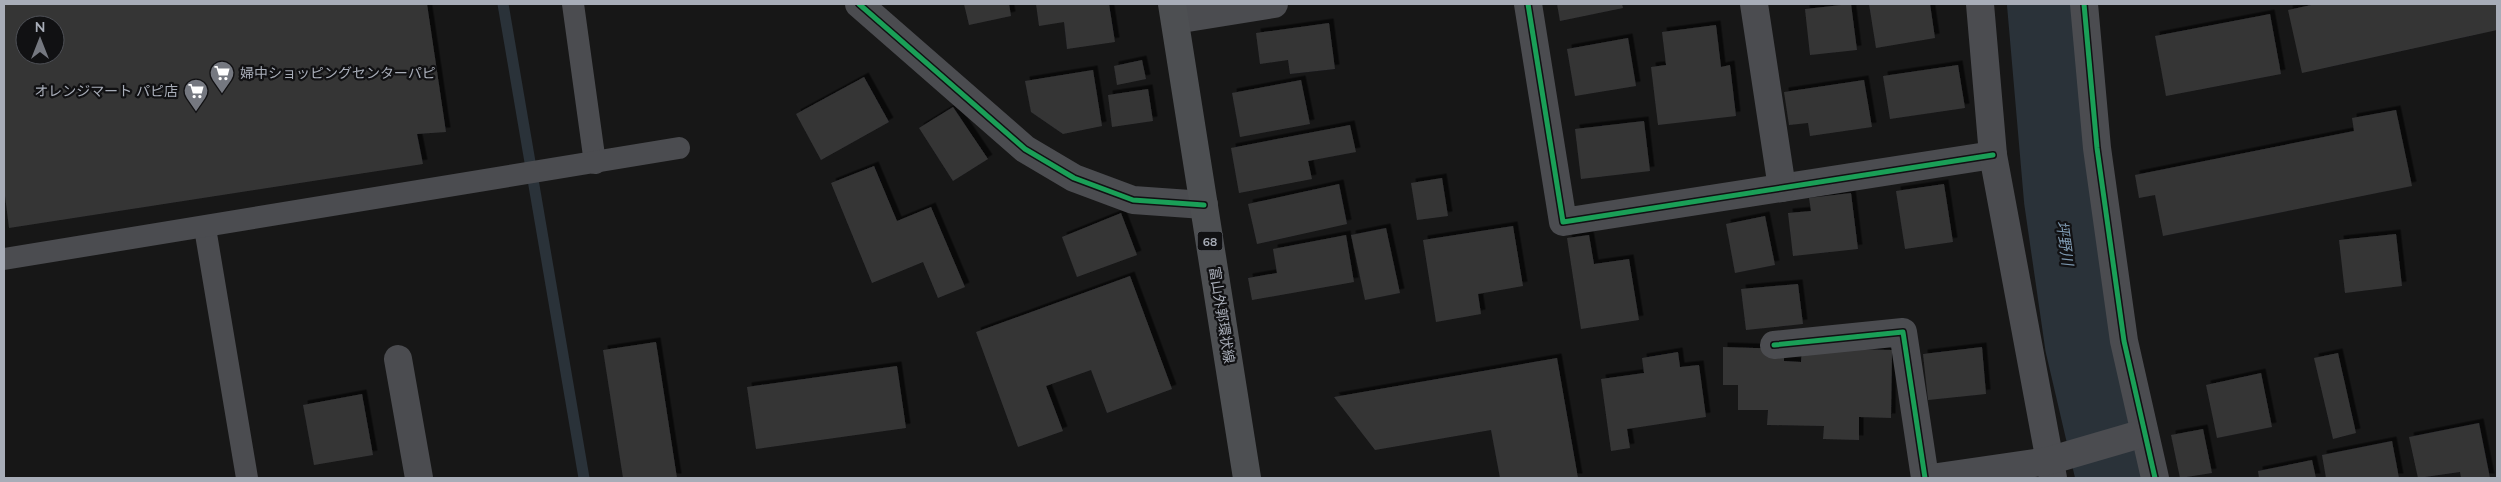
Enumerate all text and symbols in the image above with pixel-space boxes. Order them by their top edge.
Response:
north arrow [15,15,65,65]
text: N [35,18,45,36]
supermarket icon: 婦中ショッピングセンターパピ [209,60,235,94]
place label: 婦中ショッピングセンターパピ [240,64,436,82]
supermarket icon: オレンジマート パピ店 [183,78,209,112]
place label: オレンジマート パピ店 [34,82,178,100]
water label: 坪野川 [2052,219,2078,269]
road number: 68 [1198,232,1222,250]
street label: 富山外郭環状線 [1205,265,1239,365]

